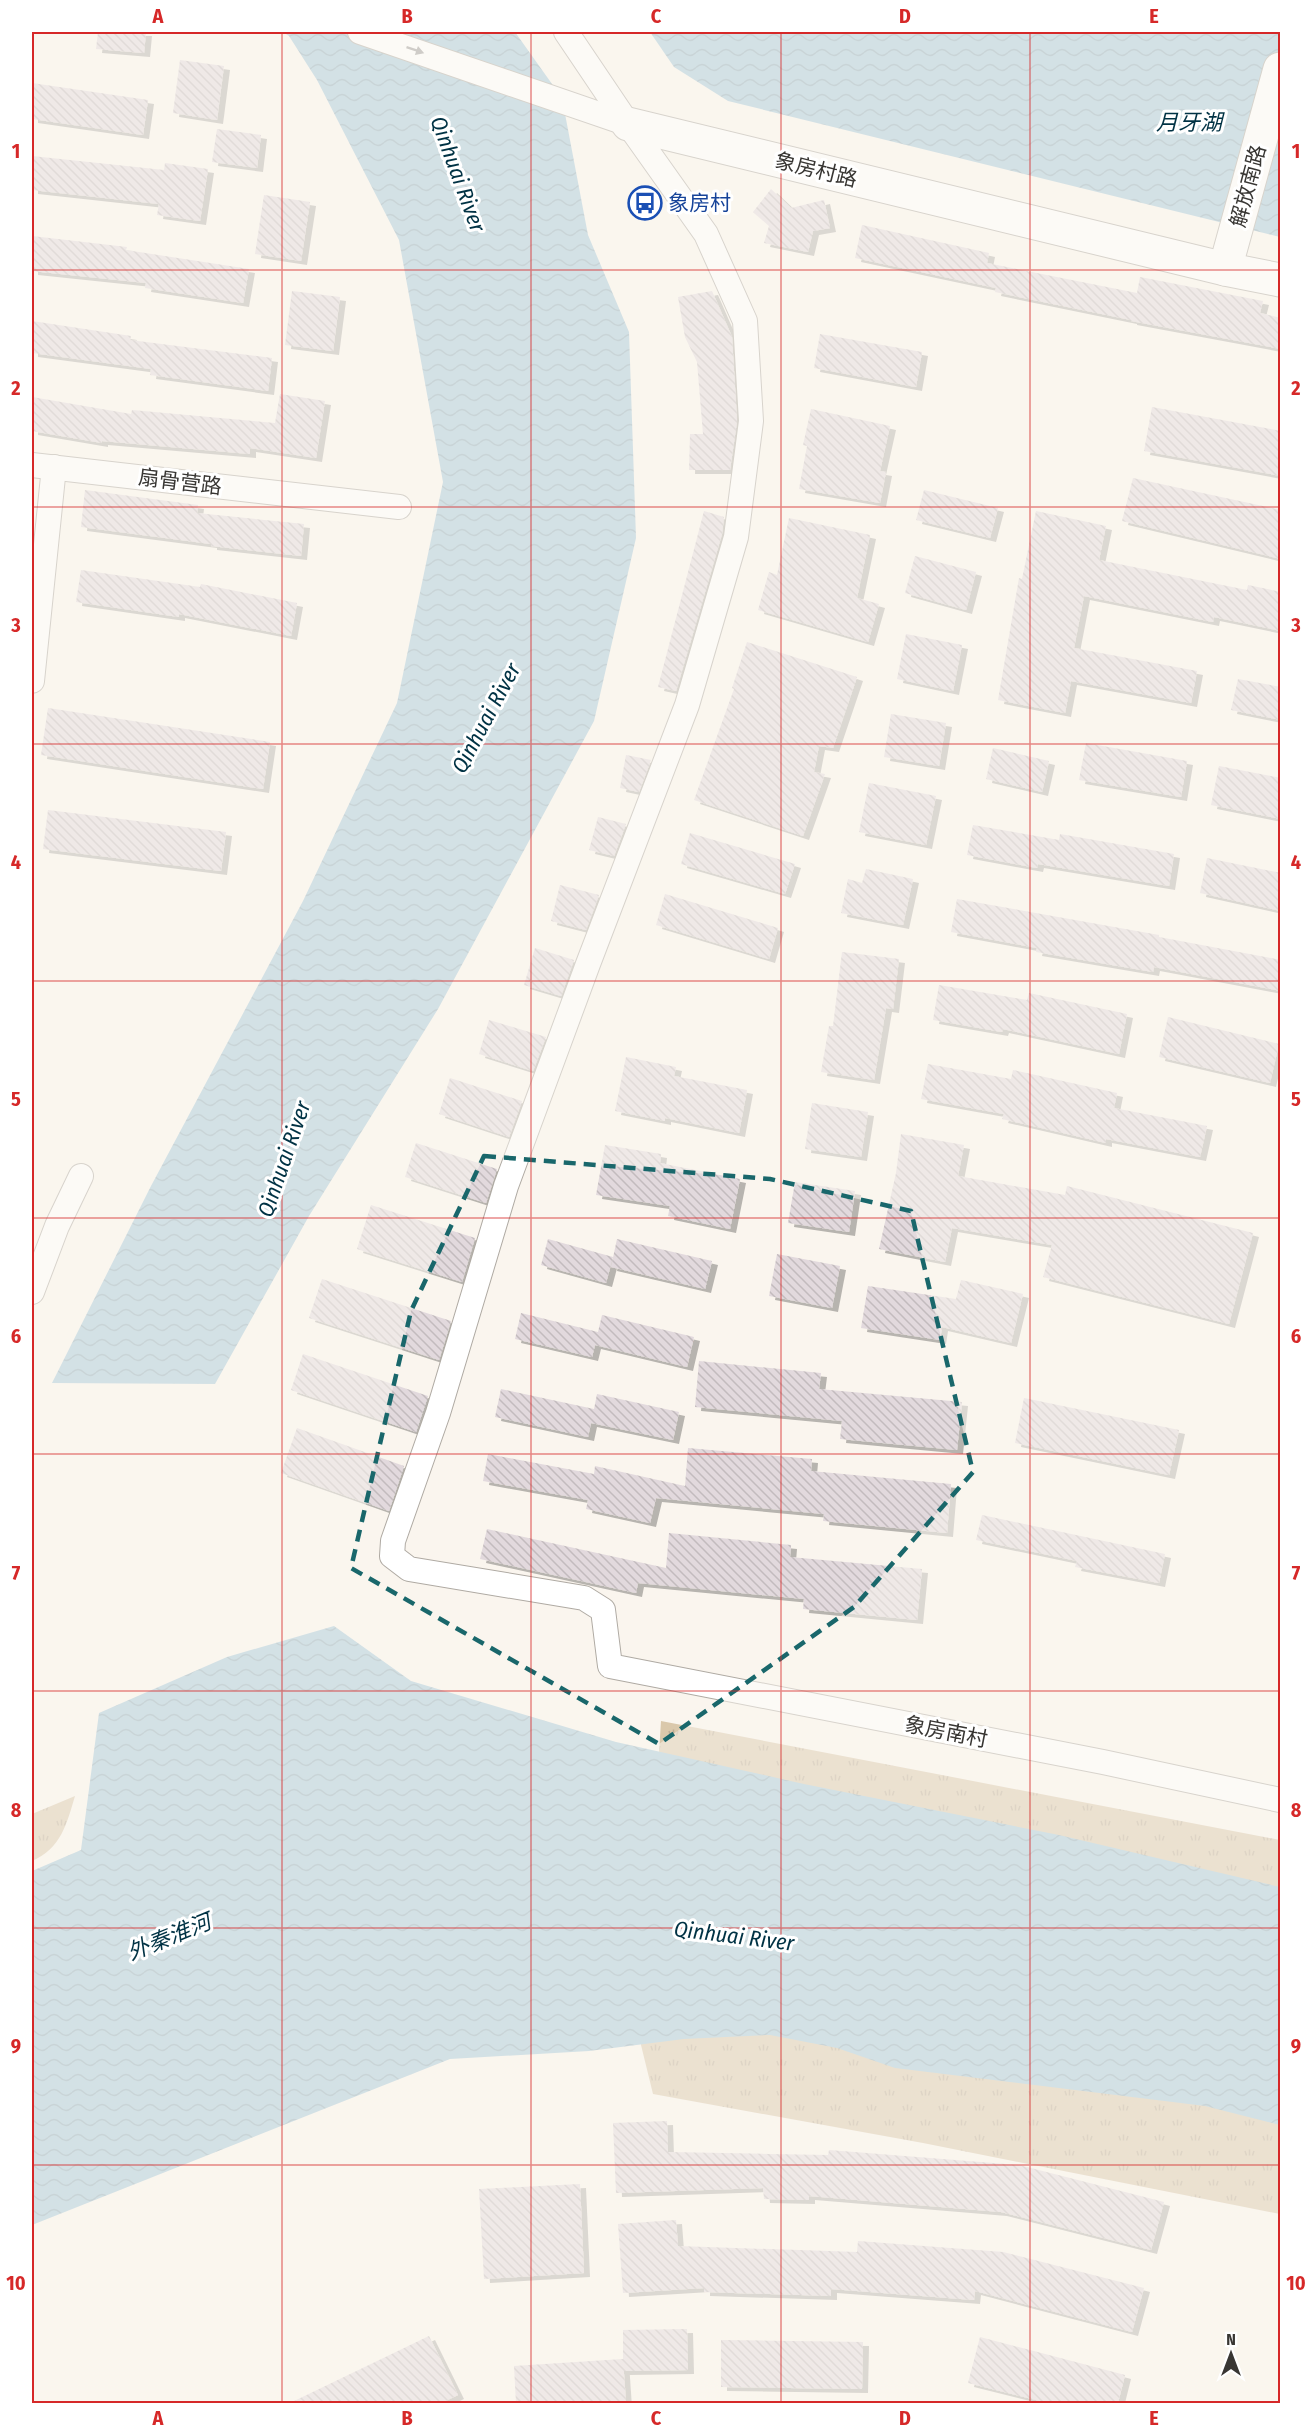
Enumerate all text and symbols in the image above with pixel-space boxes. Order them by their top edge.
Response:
text: A [152,4,165,28]
text: B [401,4,413,28]
text: C [651,4,662,28]
text: D [899,4,911,28]
text: E [1149,4,1159,28]
one-way arrow [406,46,424,56]
water label: 月牙湖 [1156,109,1225,136]
water label: Qinhuai River [425,113,492,237]
text: 1 [12,139,20,163]
text: 1 [1292,139,1300,163]
street label: 解放南路 [1225,142,1271,230]
street label: 象房村路 [772,147,860,193]
bus stop icon: 象房村 [627,185,663,221]
place label: 象房村 [668,190,731,216]
text: 2 [10,376,21,400]
text: 2 [1290,376,1301,400]
street label: 扇骨营路 [137,464,223,500]
text: 3 [10,613,21,637]
text: 3 [1290,613,1301,637]
water label: Qinhuai River [446,657,527,778]
text: 4 [11,850,21,874]
text: 4 [1291,850,1301,874]
text: 5 [11,1087,21,1111]
text: 5 [1291,1087,1301,1111]
water label: Qinhuai River [252,1096,317,1221]
text: 6 [11,1324,21,1348]
text: 6 [1291,1324,1301,1348]
text: 7 [12,1561,21,1585]
text: 7 [1292,1561,1301,1585]
street label: 象房南村 [902,1711,990,1753]
text: 8 [11,1798,22,1822]
text: 8 [1291,1798,1302,1822]
water label: 外秦淮河 [123,1907,219,1966]
water label: Qinhuai River [672,1915,797,1957]
text: 9 [11,2034,21,2058]
text: 9 [1291,2034,1301,2058]
text: 10 [6,2271,26,2295]
text: 10 [1286,2271,1306,2295]
north arrow [1201,2324,1261,2384]
text: N [1226,2330,1236,2349]
text: A [152,2406,165,2430]
text: B [401,2406,413,2430]
text: C [651,2406,662,2430]
text: D [899,2406,911,2430]
text: E [1149,2406,1159,2430]

